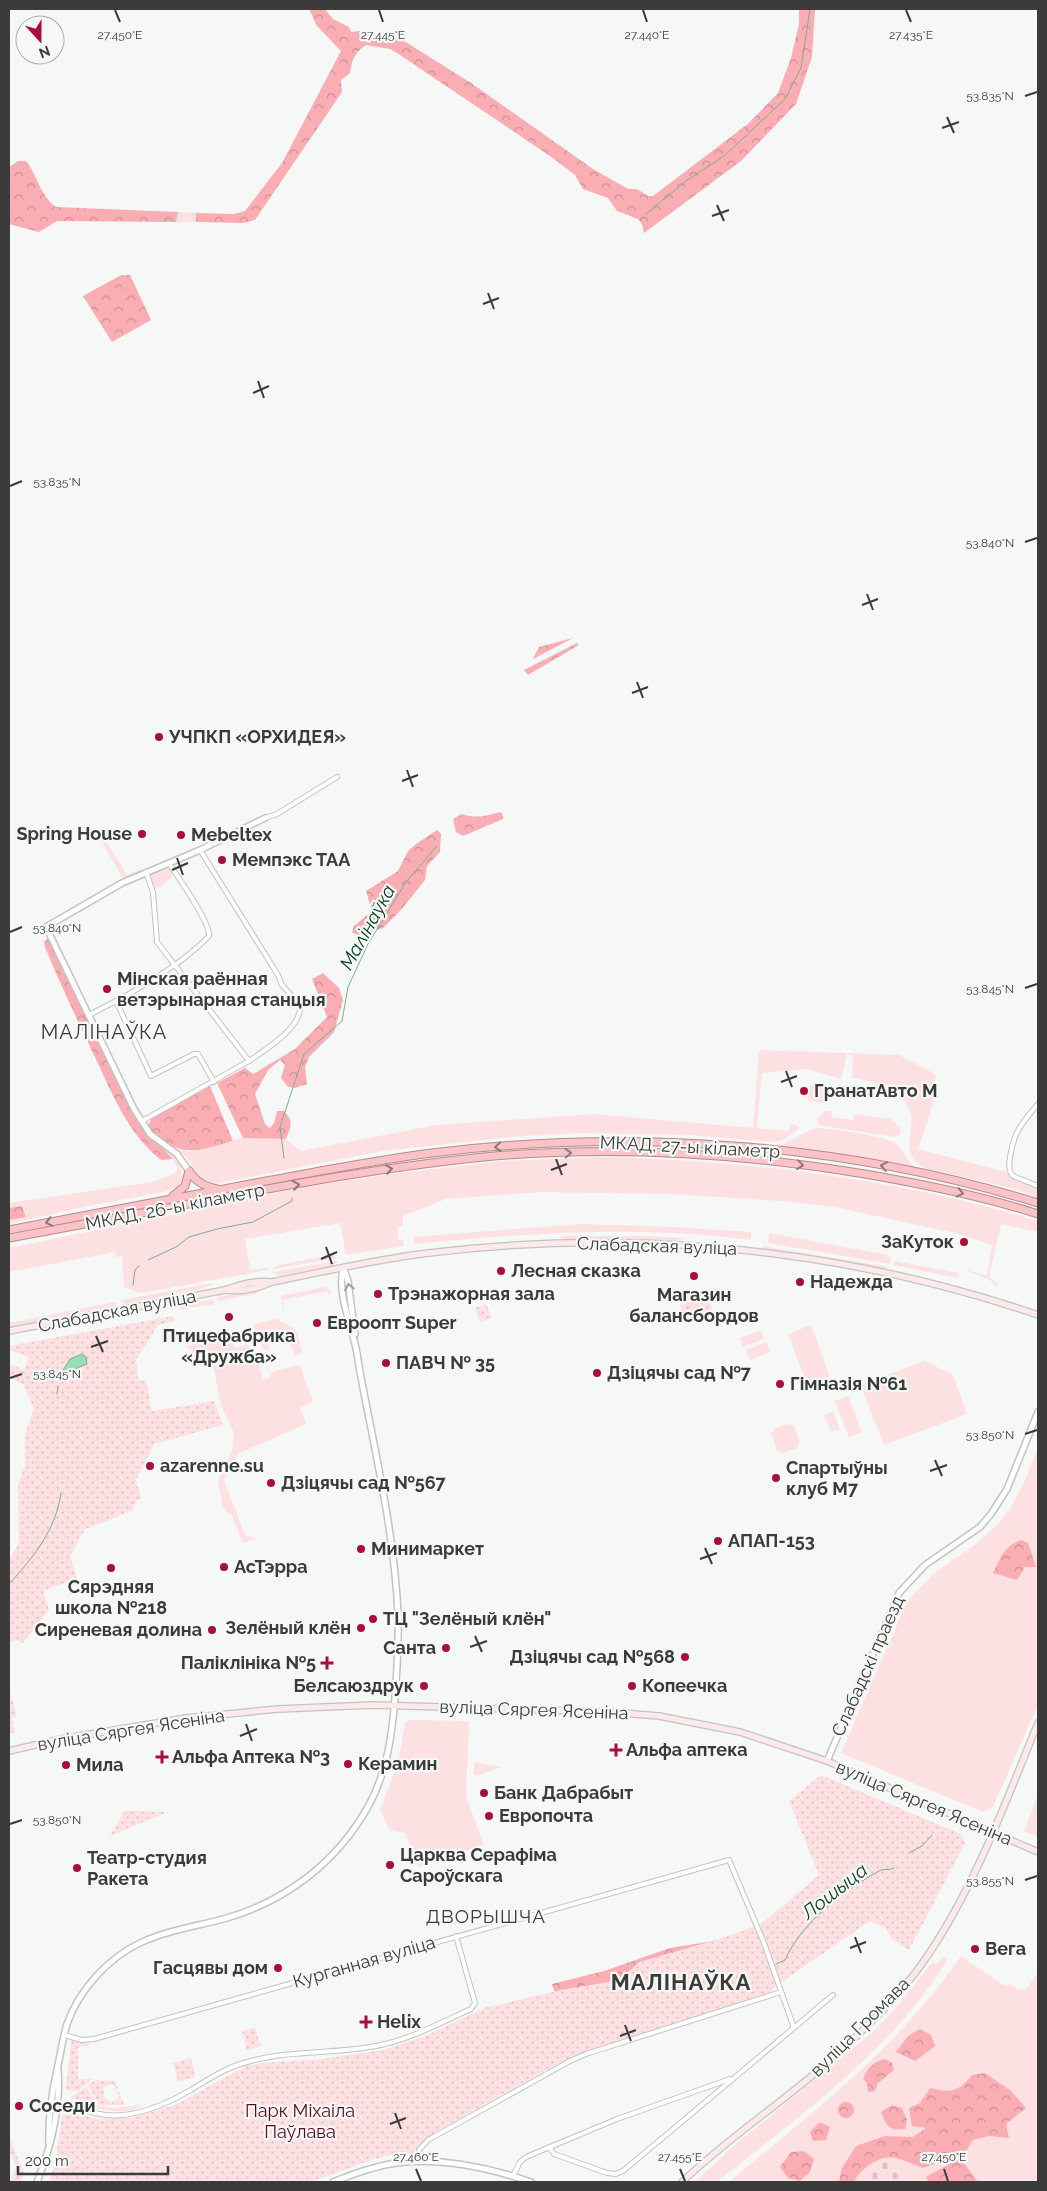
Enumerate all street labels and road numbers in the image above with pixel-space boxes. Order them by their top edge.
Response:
street label: МКАД, 27-ы кіламетр [599,1131,781,1162]
street label: МКАД, 26-ы кіламетр [83,1179,266,1234]
street label: Слабадская вуліца [577,1232,737,1259]
street label: Слабадская вуліца [36,1285,198,1336]
street label: Слабадскі праезд [827,1592,908,1739]
street label: вуліца Сяргея Ясеніна [439,1696,629,1723]
street label: вуліца Сяргея Ясеніна [36,1704,226,1755]
street label: вуліца Сяргея Ясеніна [833,1756,1015,1849]
street label: Курганная вуліца [290,1931,438,1992]
street label: вуліца Громава [806,1973,914,2081]

